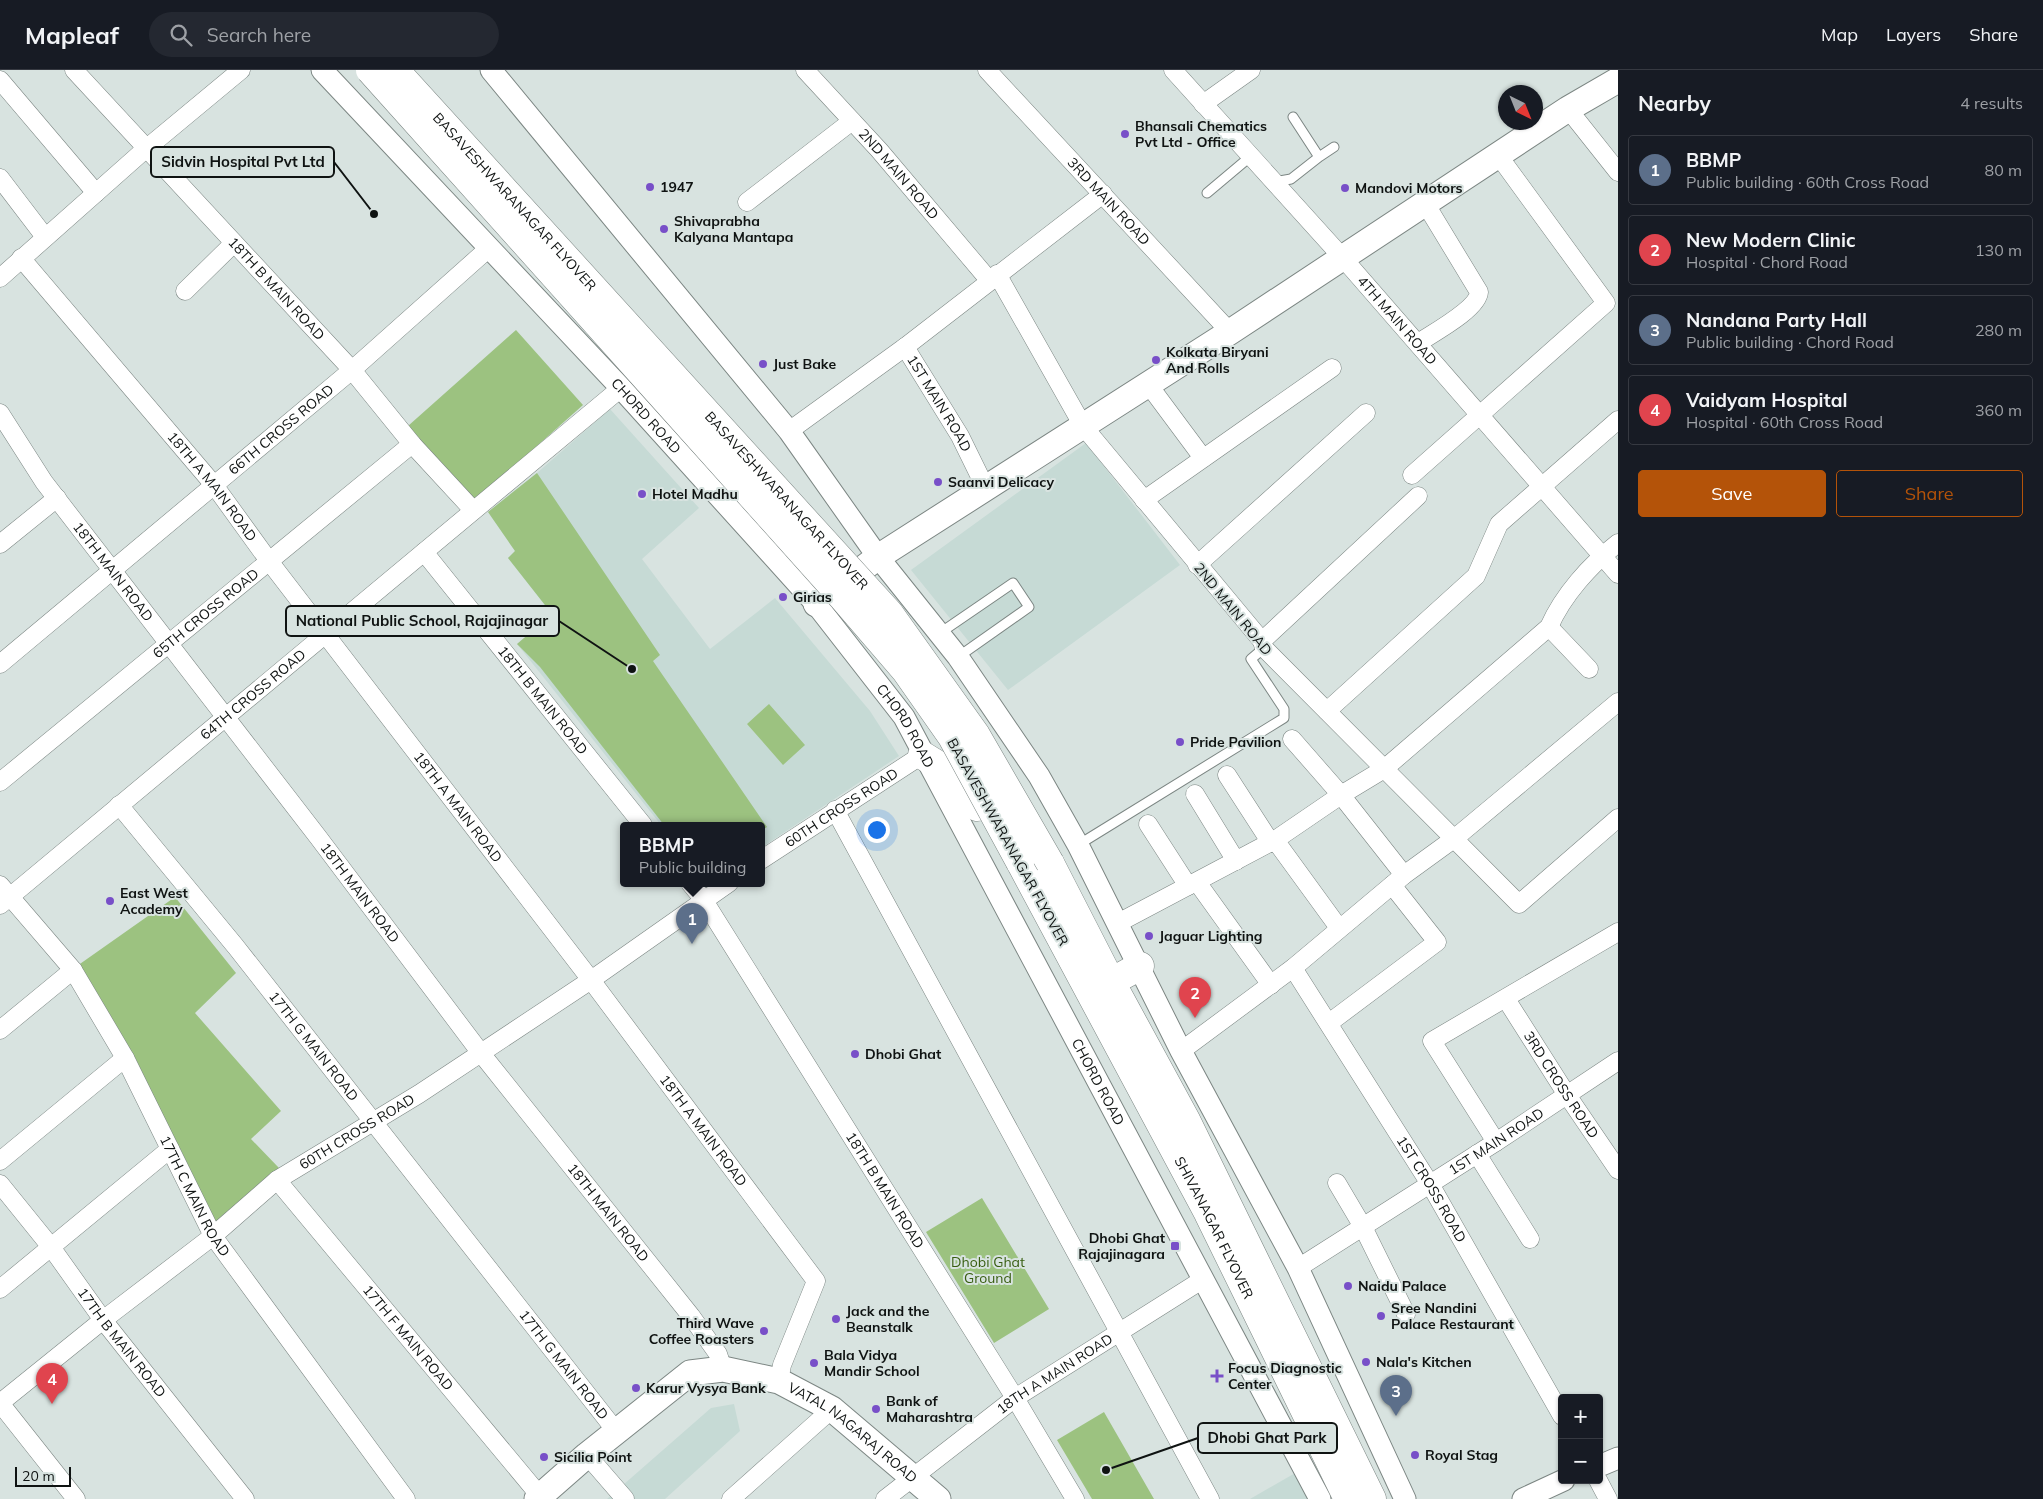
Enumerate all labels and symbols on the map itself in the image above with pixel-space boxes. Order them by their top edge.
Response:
north arrow [1498,85,1543,130]
street label: BASAVESHWARANAGAR FLYOVER [429,109,601,295]
place label: Bhansali Chematics Pvt Ltd - Office [1135,117,1267,151]
street label: 2ND MAIN ROAD [855,125,943,223]
marker: Bhansali Chematics Pvt Ltd - Office [1119,128,1131,140]
callout: Sidvin Hospital Pvt Ltd [151,147,334,177]
text: Sidvin Hospital Pvt Ltd [161,152,325,171]
street label: 3RD MAIN ROAD [1064,154,1154,249]
place label: 1947 [660,178,694,196]
place label: Mandovi Motors [1355,179,1463,197]
marker: 1947 [644,181,656,193]
marker: Mandovi Motors [1339,182,1351,194]
place label: Shivaprabha Kalyana Mantapa [674,212,793,246]
marker: Shivaprabha Kalyana Mantapa [658,223,670,235]
street label: 18TH B MAIN ROAD [224,233,329,344]
street label: 4TH MAIN ROAD [1353,272,1441,369]
place label: Kolkata Biryani And Rolls [1166,343,1269,377]
street label: 1ST MAIN ROAD [903,352,975,455]
marker: Kolkata Biryani And Rolls [1150,354,1162,366]
place label: Just Bake [773,355,836,373]
marker: Just Bake [757,358,769,370]
street label: CHORD ROAD [607,374,685,457]
street label: 66TH CROSS ROAD [225,380,337,479]
street label: BASAVESHWARANAGAR FLYOVER [701,408,872,594]
street label: 18TH A MAIN ROAD [164,428,261,545]
place label: Saanvi Delicacy [948,473,1054,491]
marker: Saanvi Delicacy [932,476,944,488]
place label: Hotel Madhu [652,485,738,503]
marker: Hotel Madhu [636,488,648,500]
street label: 18TH MAIN ROAD [69,518,157,625]
street label: 2ND MAIN ROAD [1190,559,1276,659]
street label: 65TH CROSS ROAD [149,565,262,662]
place label: Girias [793,588,832,606]
marker: Girias [777,591,789,603]
callout: National Public School, Rajajinagar [286,606,559,636]
text: National Public School, Rajajinagar [296,611,548,630]
street label: 18TH B MAIN ROAD [494,642,592,758]
street label: 64TH CROSS ROAD [196,645,309,744]
street label: CHORD ROAD [873,680,938,771]
place label: Pride Pavilion [1190,733,1281,751]
street label: BASAVESHWARANAGAR FLYOVER [943,735,1073,949]
marker: Pride Pavilion [1174,736,1186,748]
street label: 18TH A MAIN ROAD [410,748,506,866]
street label: 60TH CROSS ROAD [781,764,902,851]
your location [864,817,890,843]
street label: 18TH MAIN ROAD [316,839,403,946]
place label: East West Academy [120,884,188,918]
marker: East West Academy [104,895,116,907]
pin: 1 [676,903,708,944]
place label: Jaguar Lighting [1159,927,1263,945]
marker: Jaguar Lighting [1143,930,1155,942]
pin: 2 [1179,977,1211,1018]
street label: 17TH G MAIN ROAD [265,988,362,1105]
street label: 3RD CROSS ROAD [1520,1028,1603,1142]
street label: CHORD ROAD [1068,1035,1129,1128]
place label: Dhobi Ghat [865,1045,942,1063]
marker: Dhobi Ghat [849,1048,861,1060]
street label: 18TH A MAIN ROAD [656,1071,751,1190]
street label: 60TH CROSS ROAD [296,1090,418,1174]
street label: 1ST MAIN ROAD [1445,1104,1547,1179]
street label: 18TH B MAIN ROAD [842,1129,928,1252]
street label: 1ST CROSS ROAD [1393,1132,1470,1246]
street label: 17TH C MAIN ROAD [156,1133,234,1260]
street label: SHIVANAGAR FLYOVER [1170,1153,1258,1302]
street label: 18TH MAIN ROAD [564,1160,653,1265]
place label: Dhobi Ghat Rajajinagara [1078,1229,1166,1263]
marker: Dhobi Ghat Rajajinagara [1169,1240,1181,1252]
park label: Dhobi Ghat Ground [951,1253,1025,1287]
place label: Naidu Palace [1358,1277,1447,1295]
marker: Naidu Palace [1342,1280,1354,1292]
street label: 17TH F MAIN ROAD [359,1281,457,1394]
street label: 17TH B MAIN ROAD [74,1284,170,1401]
place label: Sree Nandini Palace Restaurant [1391,1299,1515,1333]
place label: Jack and the Beanstalk [846,1302,930,1336]
street label: 17TH G MAIN ROAD [515,1306,613,1423]
marker: Sree Nandini Palace Restaurant [1375,1310,1387,1322]
marker: Jack and the Beanstalk [830,1313,842,1325]
place label: Third Wave Coffee Roasters [649,1314,754,1348]
marker: Third Wave Coffee Roasters [758,1325,770,1337]
street label: 18TH A MAIN ROAD [993,1330,1116,1418]
place label: Bala Vidya Mandir School [824,1346,920,1380]
place label: Nala's Kitchen [1376,1353,1472,1371]
marker: Nala's Kitchen [1360,1356,1372,1368]
marker: Bala Vidya Mandir School [808,1357,820,1369]
place label: Focus Diagnostic Center [1228,1359,1342,1393]
pin: 4 [36,1363,68,1404]
marker: Focus Diagnostic Center [1210,1369,1224,1383]
pin: 3 [1380,1375,1412,1416]
street label: VATAL NAGARAJ ROAD [785,1378,921,1487]
place label: Karur Vysya Bank [646,1379,766,1397]
marker: Karur Vysya Bank [630,1382,642,1394]
place label: Bank of Maharashtra [886,1392,973,1426]
marker: Bank of Maharashtra [870,1403,882,1415]
callout: Dhobi Ghat Park [1198,1423,1337,1453]
text: Dhobi Ghat Park [1207,1428,1327,1447]
place label: Royal Stag [1425,1446,1498,1464]
place label: Sicilia Point [554,1448,633,1466]
marker: Royal Stag [1409,1449,1421,1461]
marker: Sicilia Point [538,1451,550,1463]
scale bar [15,1464,71,1487]

